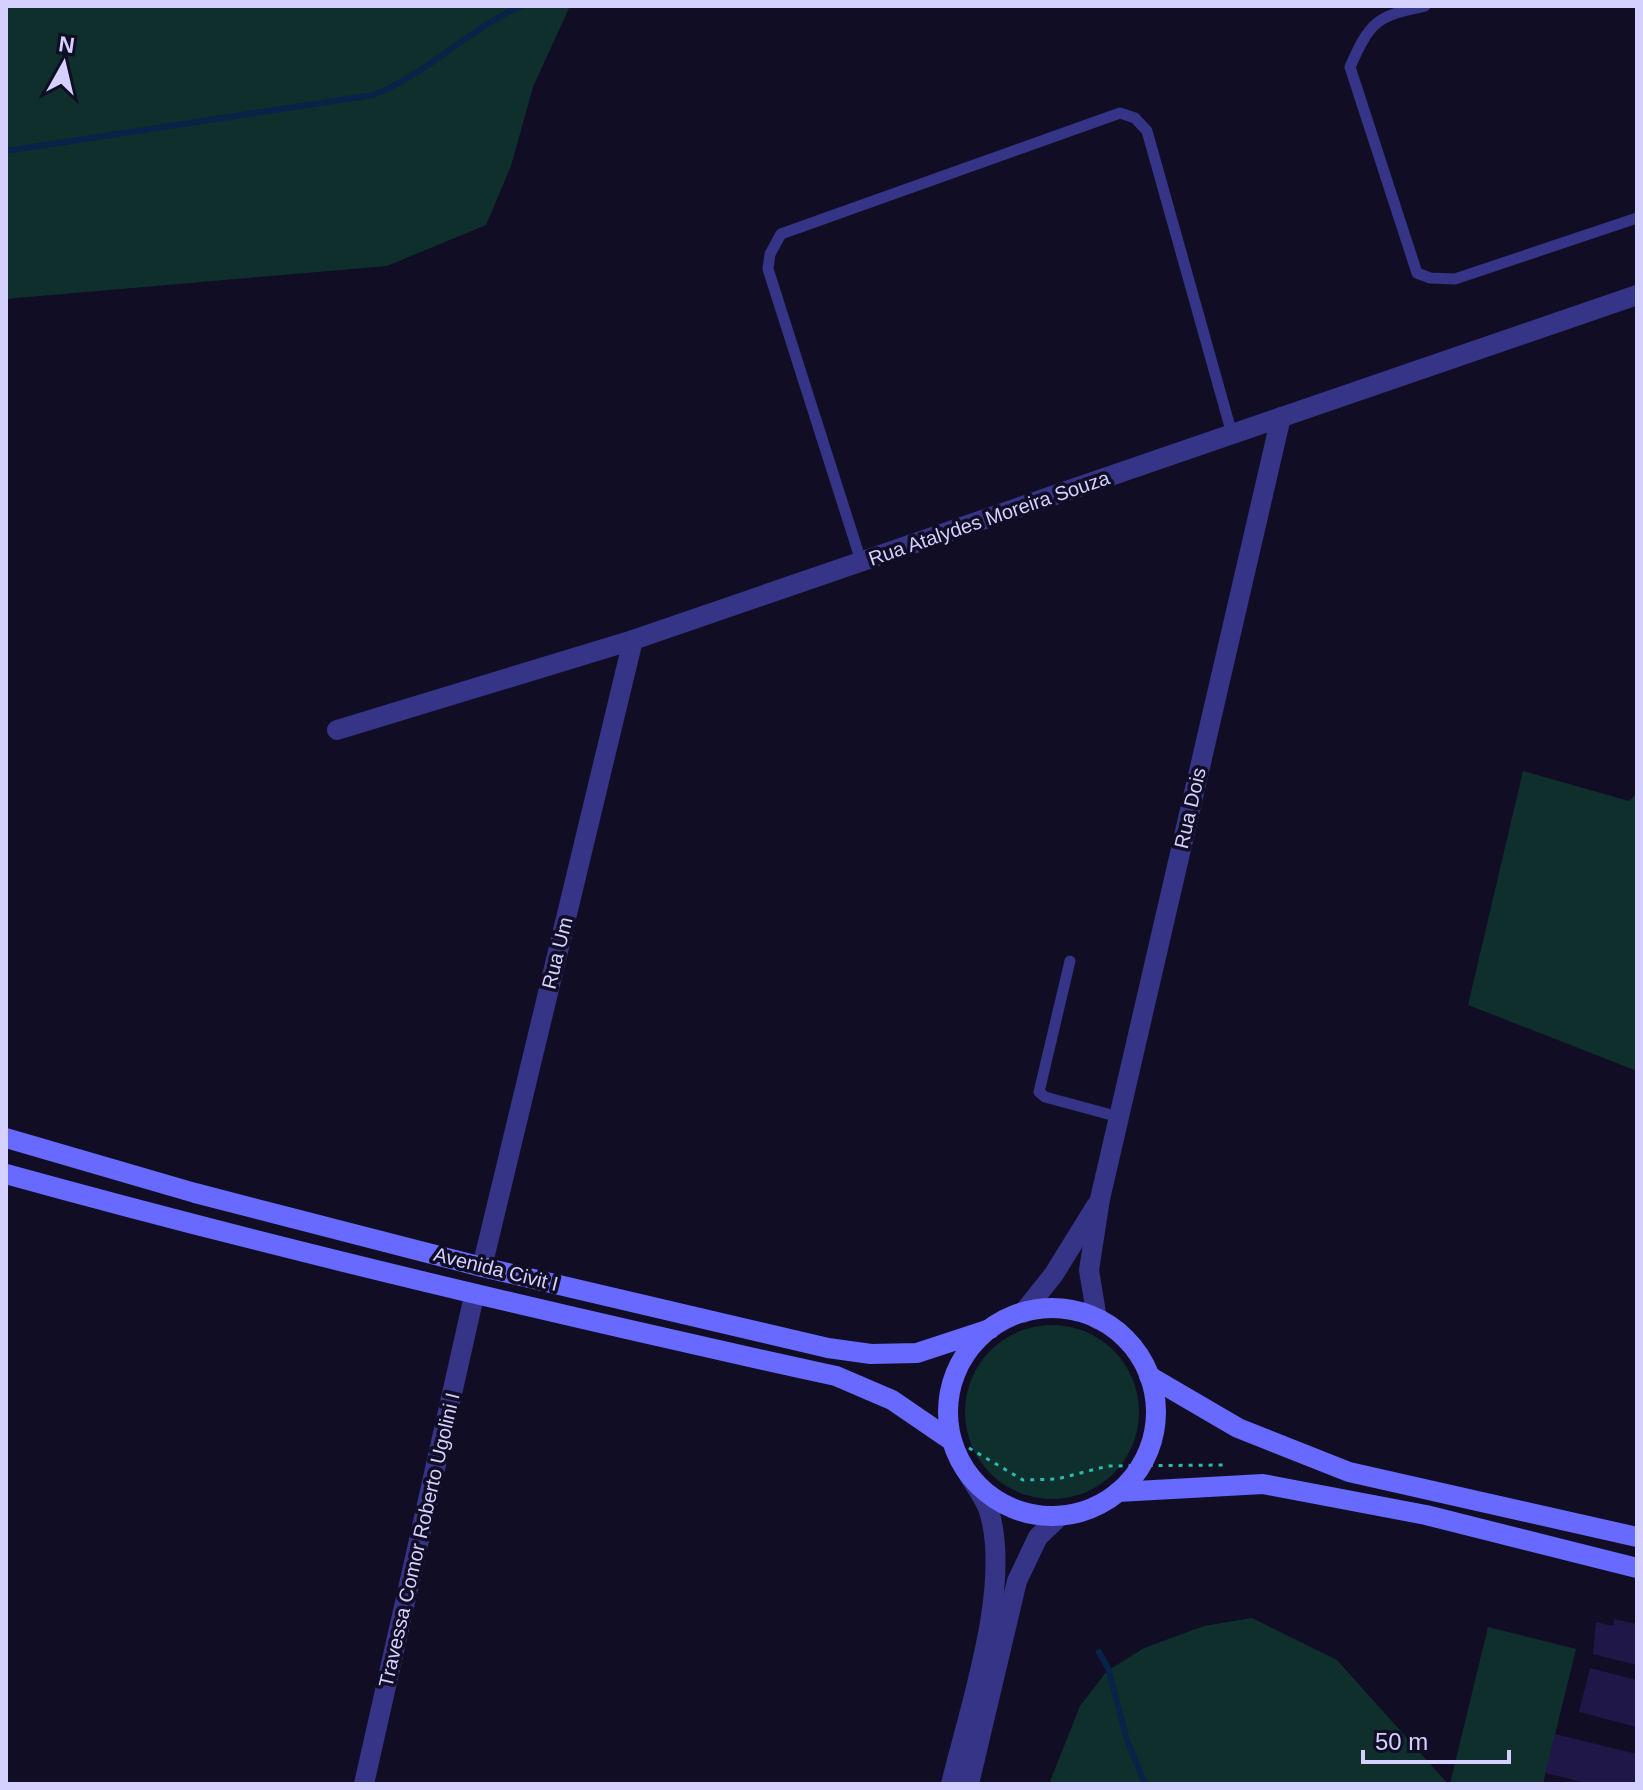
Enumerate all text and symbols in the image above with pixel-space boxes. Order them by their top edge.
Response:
north arrow [24,24,104,104]
text: N [57,31,76,58]
street label: Rua Atalydes Moreira Souza [866,466,1113,570]
street label: Rua Dois [1170,765,1210,851]
street label: Rua Um [537,915,577,991]
street label: Avenida Civit I [431,1243,561,1295]
street label: Travessa Comor Roberto Ugolini I [374,1391,464,1689]
scale bar [1363,1714,1509,1764]
text: 50 m [1375,1728,1428,1755]

